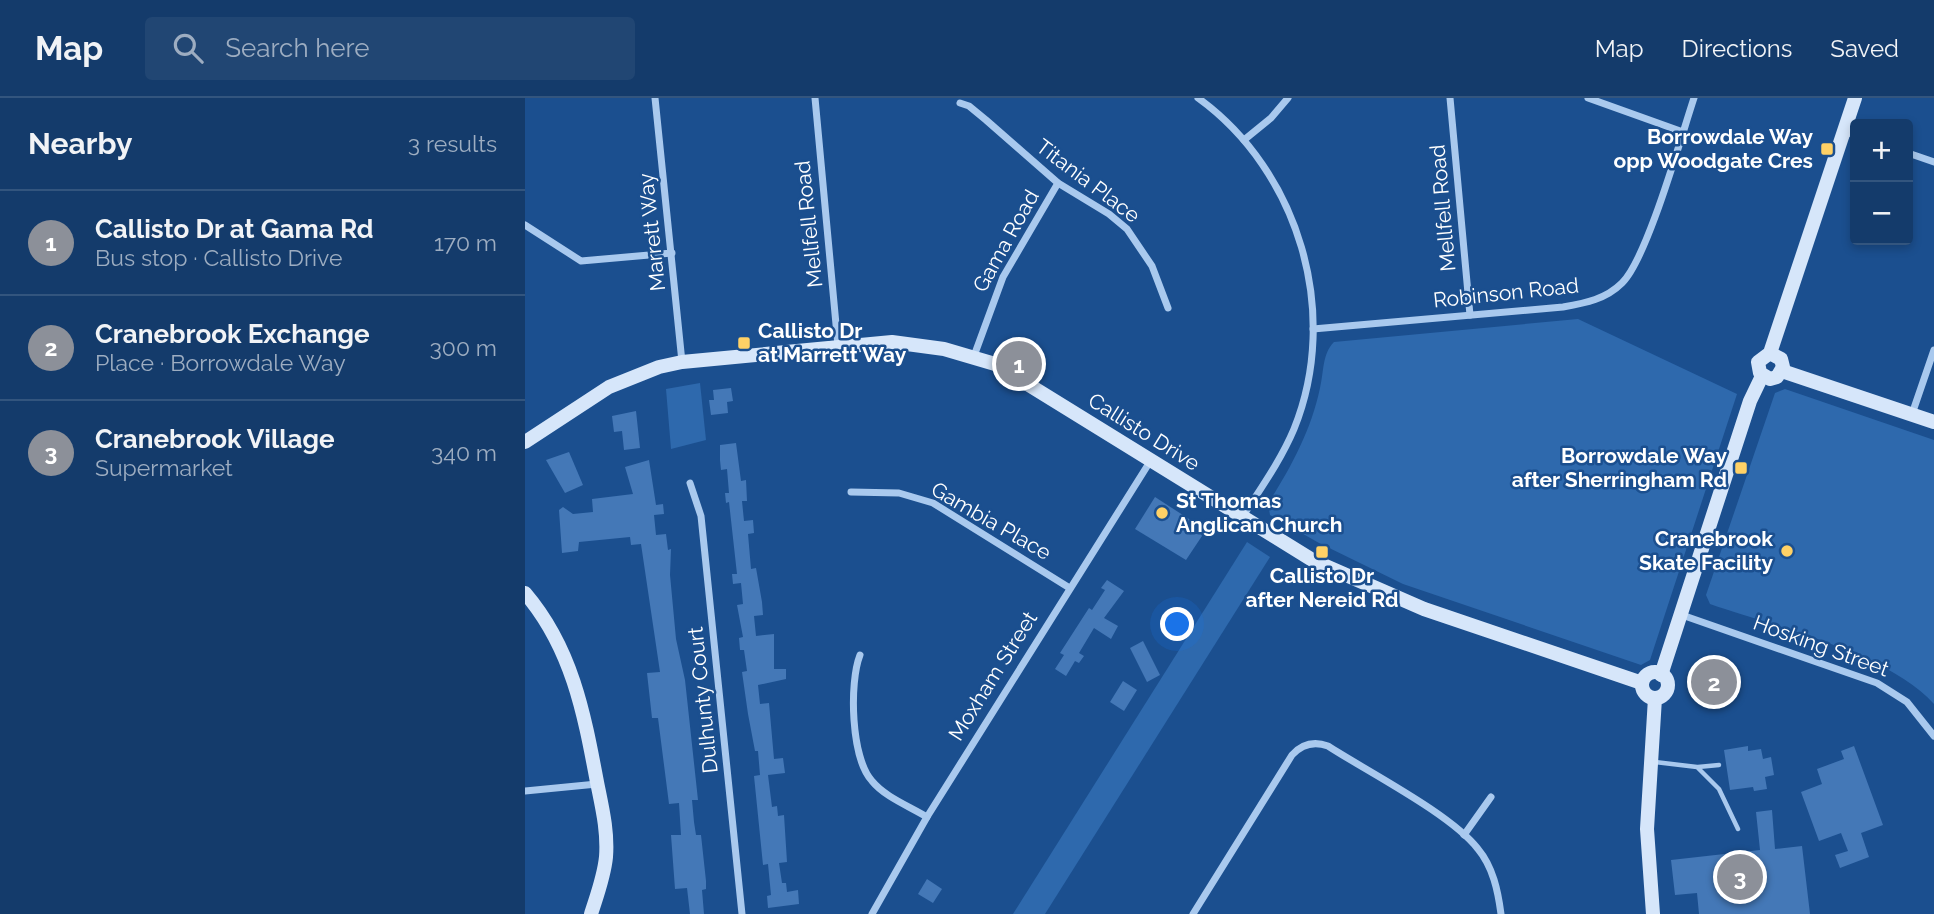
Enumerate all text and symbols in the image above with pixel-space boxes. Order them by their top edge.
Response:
search box [145,17,635,80]
text: Map [35,29,103,68]
icon: search [169,29,207,67]
text: Search here [225,33,370,63]
text: Map [1595,34,1644,63]
text: Directions [1682,34,1792,63]
text: Saved [1830,34,1899,63]
map controls [1850,119,1913,245]
button: + [1850,119,1913,182]
place label: Borrowdale Way opp Woodgate Cres [1614,124,1813,173]
text: Nearby [28,126,132,161]
text: 3 results [408,130,497,157]
street label: Titania Place [1031,133,1145,228]
marker: Borrowdale Way opp Woodgate Cres [1819,141,1835,157]
street label: Mellfell Road [1424,143,1461,273]
street label: Mellfell Road [789,159,828,289]
street label: Marrett Way [633,172,670,292]
button: − [1850,182,1913,245]
street label: Gama Road [967,185,1044,296]
text: Callisto Dr at Gama Rd [95,214,374,244]
text: 1 [45,229,57,256]
text: 170 m [434,229,497,256]
text: Bus stop · Callisto Drive [95,244,342,271]
street label: Robinson Road [1432,272,1580,313]
place label: Callisto Dr at Marrett Way [758,318,907,367]
text: Cranebrook Exchange [95,319,370,349]
text: 2 [45,334,57,361]
text: 300 m [430,334,497,361]
marker: Callisto Dr at Marrett Way [736,335,752,351]
pin: 1 [996,338,1042,390]
text: Place · Borrowdale Way [95,349,346,376]
street label: Callisto Drive [1084,387,1205,476]
text: Cranebrook Village [95,424,334,454]
text: 3 [45,439,57,466]
text: 340 m [431,439,497,466]
place label: Borrowdale Way after Sherringham Rd [1512,443,1727,492]
text: Supermarket [95,454,233,481]
marker: Borrowdale Way after Sherringham Rd [1733,460,1749,476]
street label: Gambia Place [927,476,1056,565]
place label: St Thomas Anglican Church [1176,488,1342,537]
marker: St Thomas Anglican Church [1154,505,1170,521]
place label: Cranebrook Skate Facility [1639,526,1773,575]
marker: Cranebrook Skate Facility [1779,543,1795,559]
marker: Callisto Dr after Nereid Rd [1314,544,1330,560]
place label: Callisto Dr after Nereid Rd [1245,563,1399,612]
street label: Moxham Street [943,607,1042,745]
your location [1160,607,1194,641]
street label: Hosking Street [1750,609,1892,682]
street label: Dulhunty Court [682,626,723,774]
pin: 2 [1691,656,1737,708]
pin: 3 [1717,851,1763,903]

